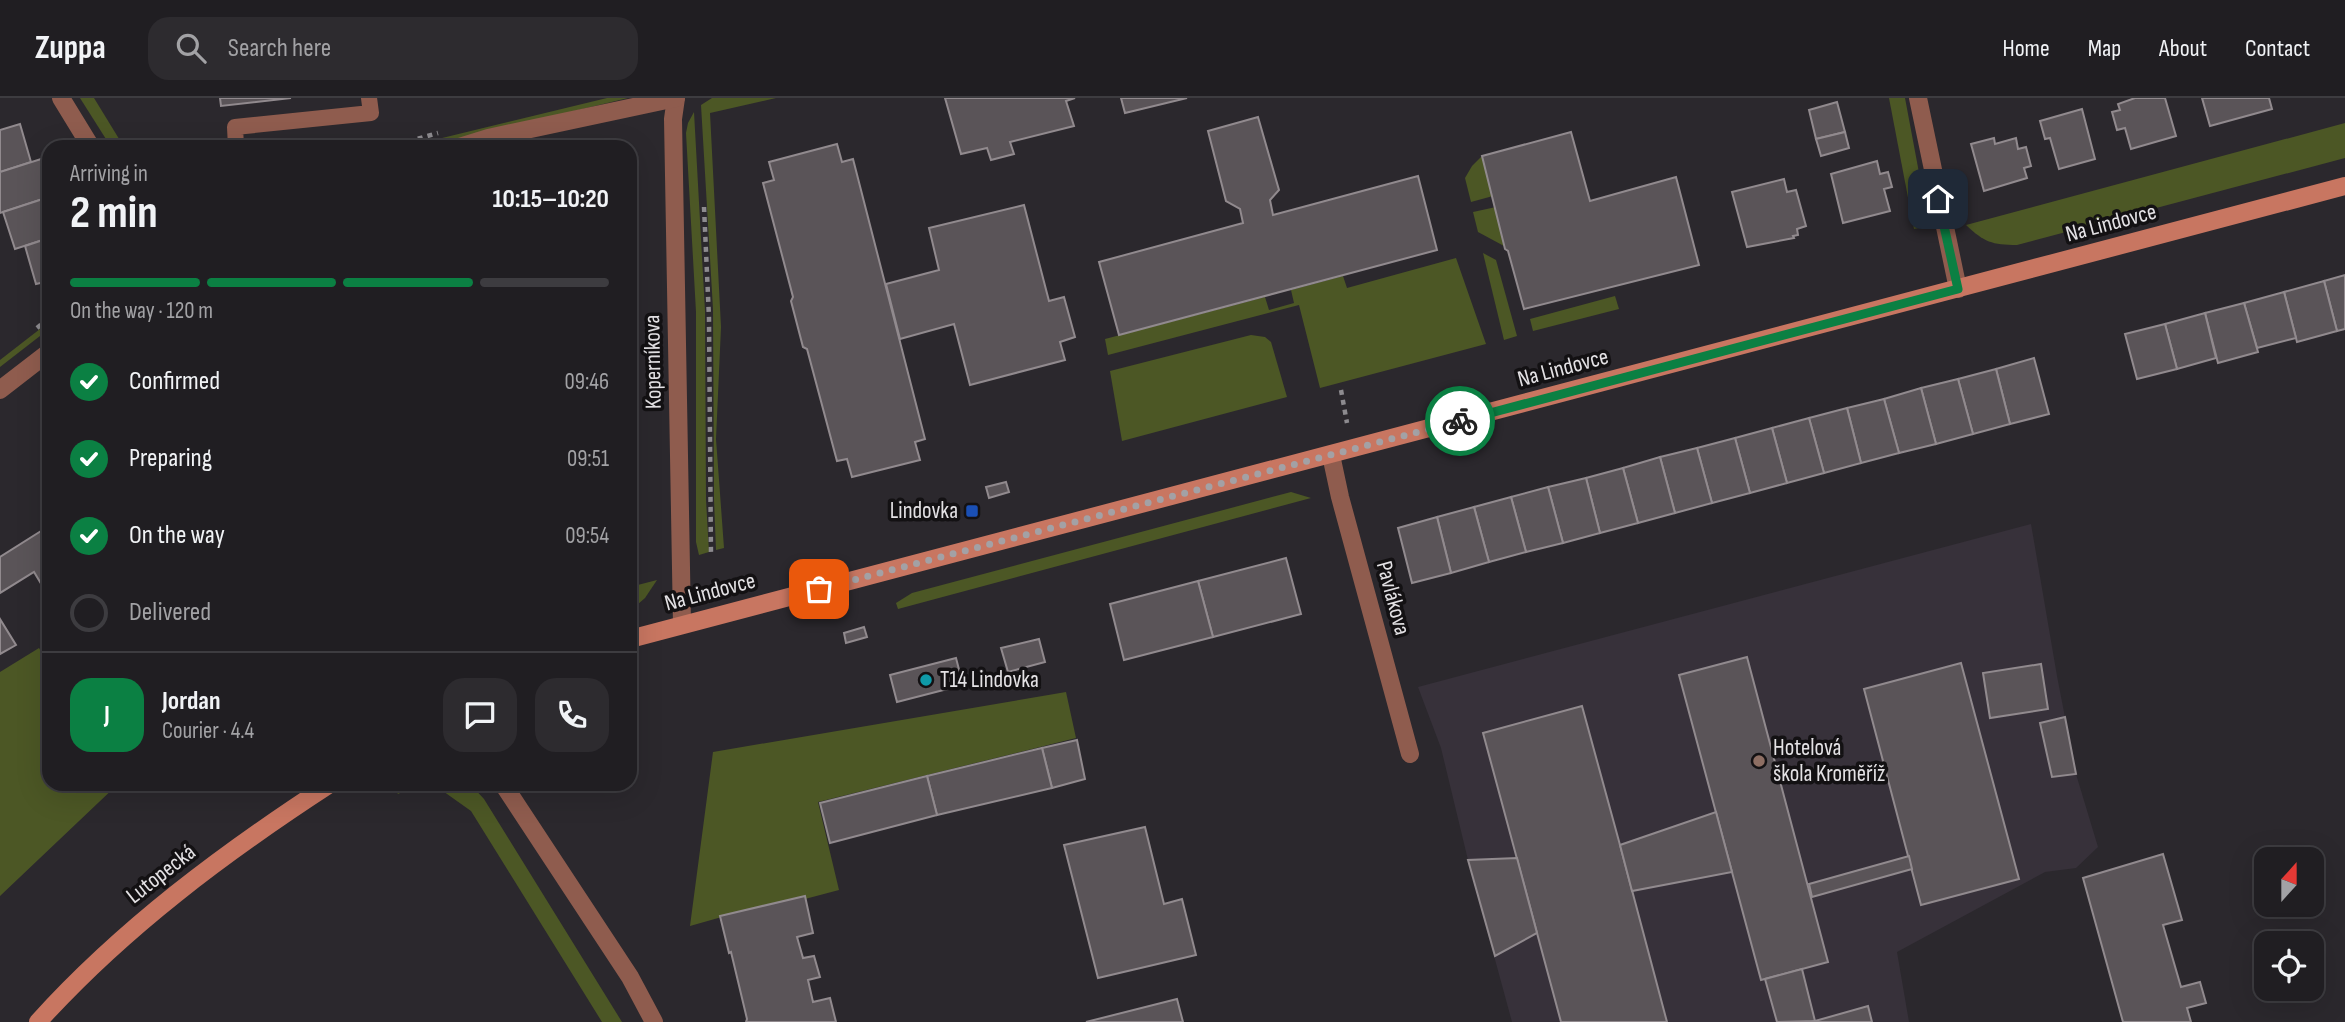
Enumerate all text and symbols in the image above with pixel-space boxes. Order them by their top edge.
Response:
search box [148,17,638,80]
text: Zuppa [35,28,106,68]
icon: search [172,29,210,67]
text: Search here [228,33,331,64]
text: Home [2002,34,2050,63]
text: Map [2088,34,2121,63]
text: About [2159,34,2207,63]
text: Contact [2245,34,2310,63]
text: Arriving in [70,160,148,188]
pin [1908,169,1968,229]
icon: home [1919,180,1957,218]
text: 10:15–10:20 [492,184,609,215]
text: 2 min [70,186,158,241]
street label: Na Lindovce [2063,197,2159,249]
text: On the way · 120 m [70,297,213,325]
street label: Koperníkova [638,315,668,409]
street label: Na Lindovce [1515,342,1611,394]
icon: check [70,363,108,401]
text: Confirmed [129,366,220,397]
text: 09:46 [565,368,609,396]
courier [1425,386,1495,456]
icon: bike [1441,402,1479,440]
icon: check [70,440,108,478]
text: Preparing [129,443,212,474]
text: 09:51 [567,445,609,473]
place label: Lindovka [890,497,958,525]
marker: Lindovka [964,503,980,519]
icon: check [70,517,108,555]
text: On the way [129,520,225,551]
text: 09:54 [565,522,609,550]
street label: Pavlákova [1370,558,1416,638]
pin [789,559,849,619]
street label: Na Lindovce [662,566,758,618]
icon: bag [800,570,838,608]
text: Delivered [129,597,211,628]
place label: T14 Lindovka [940,666,1039,694]
marker: T14 Lindovka [918,672,934,688]
button: chat [443,678,517,752]
button: phone [535,678,609,752]
text: Jordan [162,686,220,717]
text: J [104,700,110,731]
text: Courier · 4.4 [162,717,254,745]
place label: Hotelová škola Kroměříž [1773,734,1885,788]
marker: Hotelová škola Kroměříž [1751,753,1767,769]
street label: Lutopecká [121,838,201,910]
north arrow [2254,847,2324,917]
map controls [2254,847,2324,1001]
button: locate [2254,931,2324,1001]

